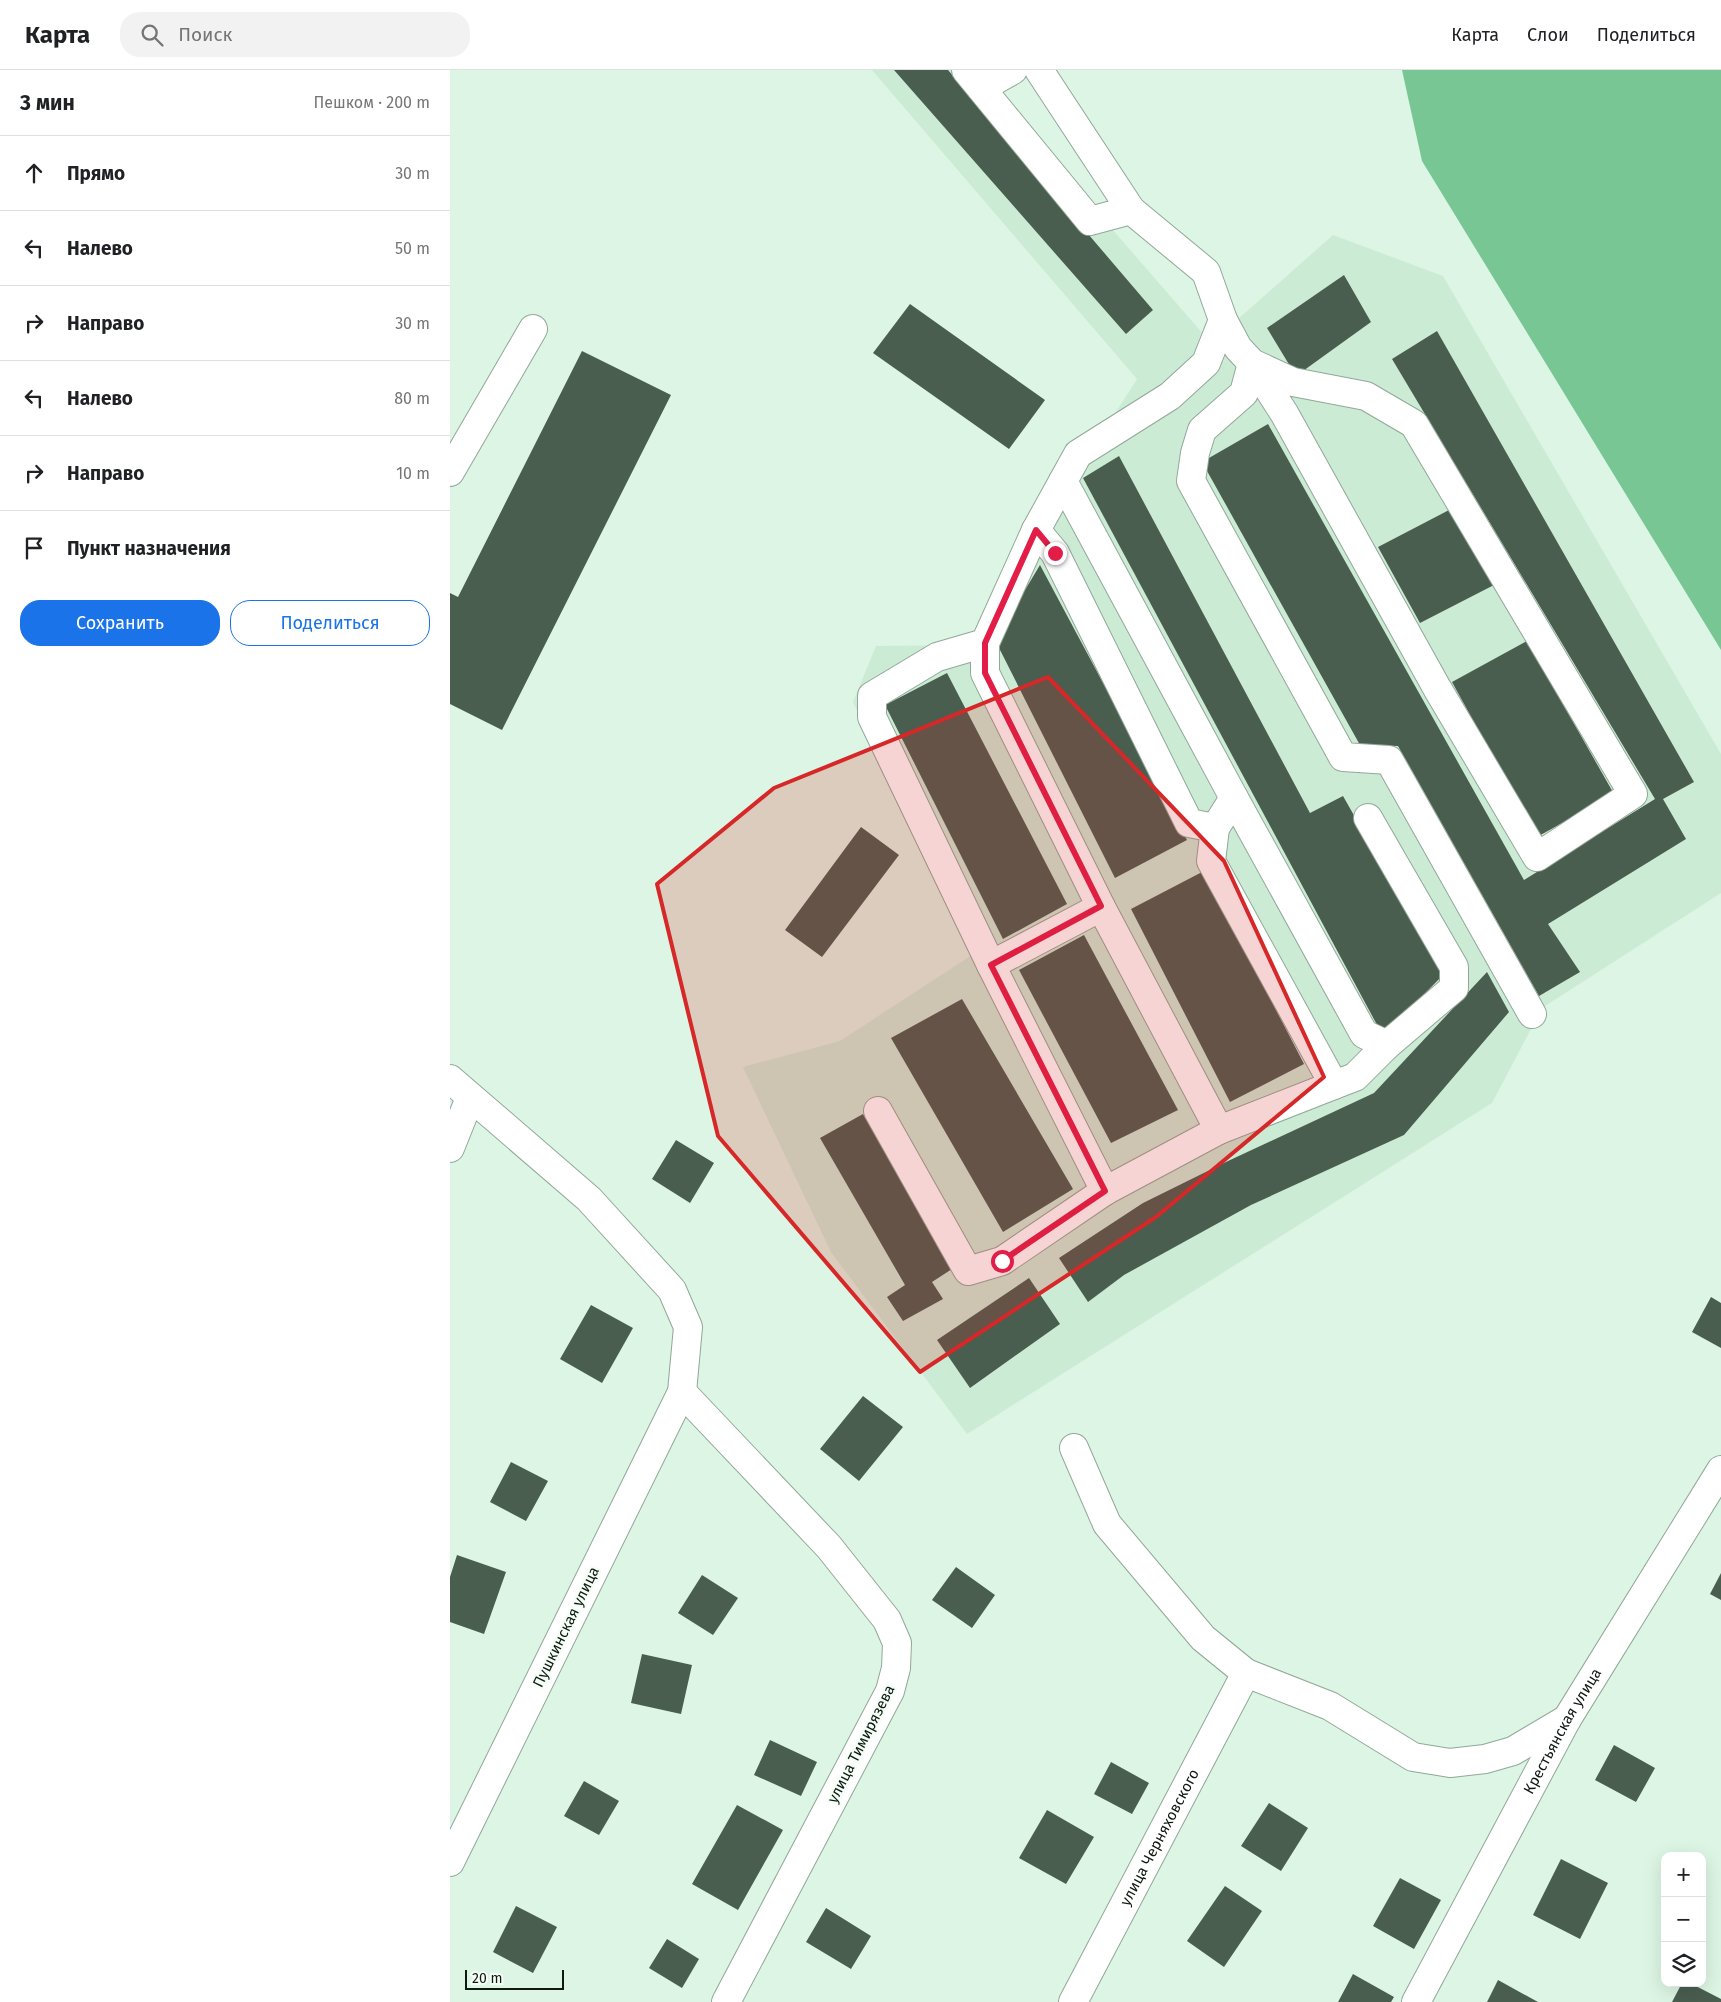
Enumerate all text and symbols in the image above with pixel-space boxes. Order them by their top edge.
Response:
search box [120,12,470,57]
text: Карта [25,21,90,49]
icon: search [138,21,166,49]
text: Поиск [178,23,232,46]
text: Карта [1451,24,1499,46]
text: Слои [1527,24,1569,46]
text: Поделиться [1597,24,1696,46]
text: 3 мин [20,90,75,116]
text: Пешком · 200 m [313,93,430,112]
icon: ahead [20,159,48,187]
text: Прямо [67,162,125,185]
text: 30 m [395,164,430,183]
icon: left [20,234,48,262]
text: Налево [67,237,133,260]
text: 50 m [395,239,430,258]
icon: right [20,309,48,337]
text: Направо [67,312,144,335]
text: 30 m [395,314,430,333]
icon: left [20,384,48,412]
text: Налево [67,387,133,410]
text: 80 m [394,389,430,408]
icon: right [20,459,48,487]
text: Направо [67,462,144,485]
text: 10 m [396,464,430,483]
icon: arrive [20,534,48,562]
text: Пункт назначения [67,537,231,560]
route end [1044,542,1067,565]
button: Сохранить [20,600,220,646]
button: Поделиться [230,600,430,646]
route start [991,1250,1014,1273]
street label: Пушкинская улица [529,1564,603,1690]
street label: Крестьянская улица [1520,1665,1605,1797]
street label: улица Тимирязева [823,1682,899,1806]
street label: улица Черняховского [1116,1766,1203,1909]
map controls [1661,1852,1706,1987]
button: + [1661,1852,1706,1897]
button: − [1661,1897,1706,1942]
button: layers [1661,1942,1706,1987]
scale bar [465,1967,564,1990]
text: 20 m [472,1970,502,1987]

